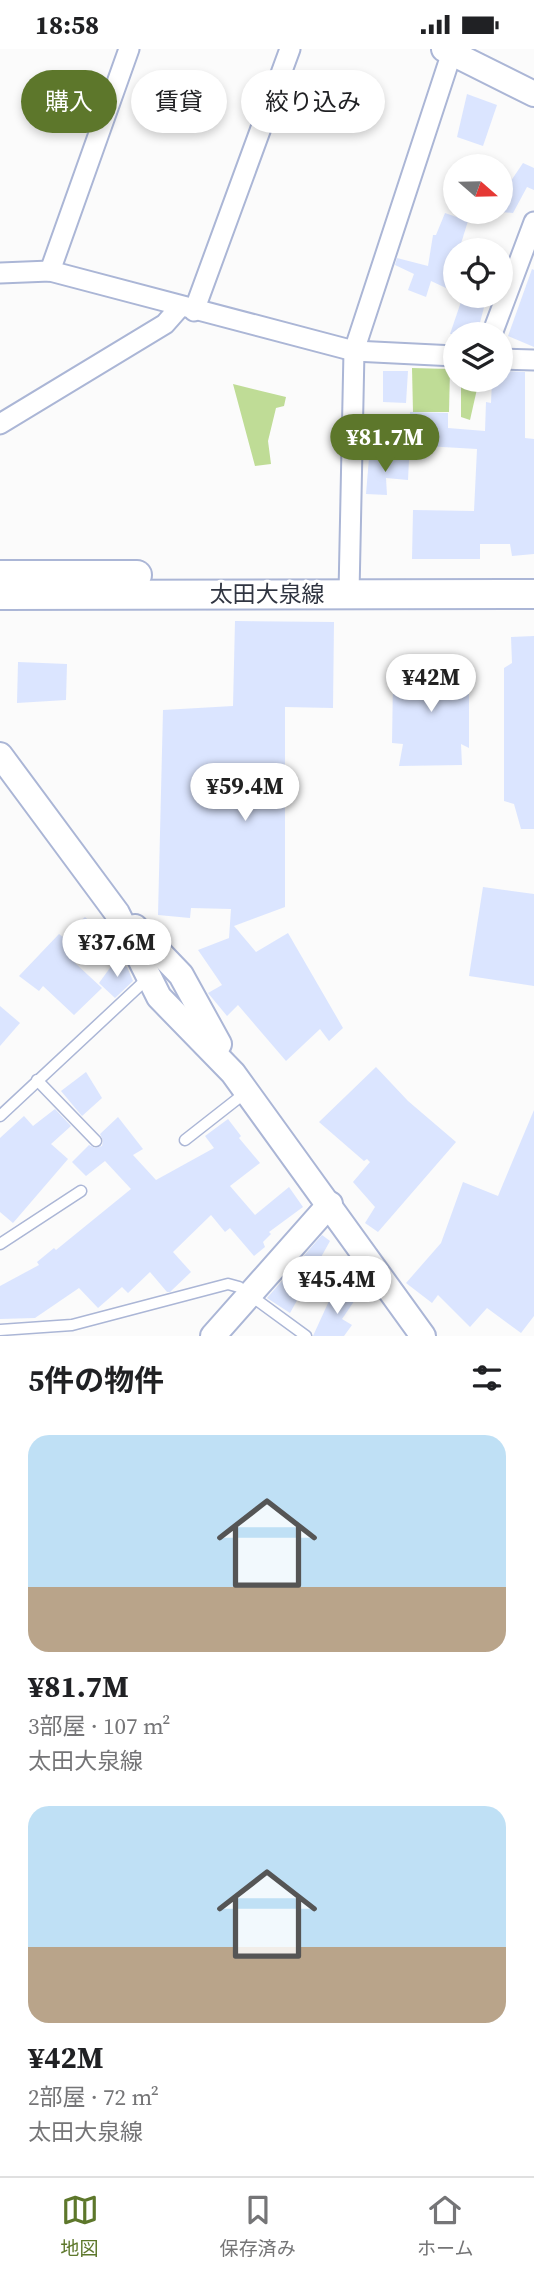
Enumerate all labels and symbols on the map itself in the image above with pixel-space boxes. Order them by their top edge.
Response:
north arrow [443,154,513,224]
pin: ¥81.7M [328,415,442,474]
street label: 太田大泉線 [210,578,325,610]
pin: ¥42M [390,655,472,714]
pin: ¥59.4M [188,763,302,823]
pin: ¥37.6M [60,919,174,979]
pin: ¥45.4M [280,1257,394,1316]

